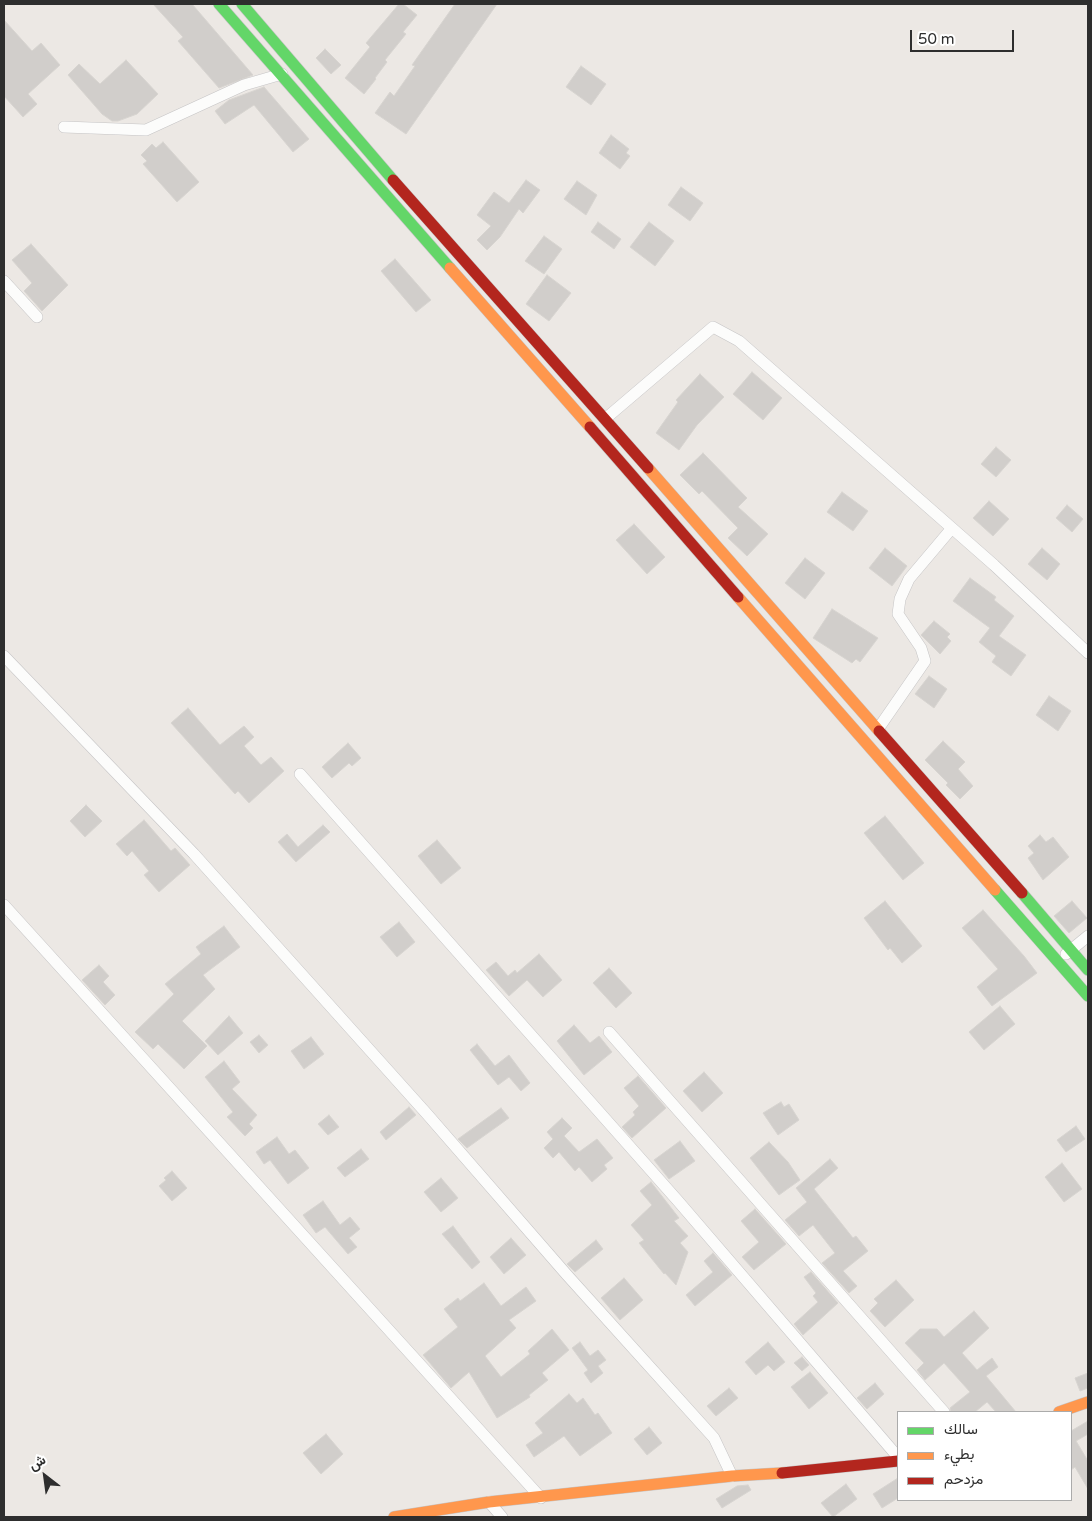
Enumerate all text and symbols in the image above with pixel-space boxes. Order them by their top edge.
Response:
scale bar [912,20,1016,52]
text: 50 m [918,30,955,48]
legend [897,1411,1072,1501]
text: سالك [944,1420,978,1438]
text: بطيء [944,1445,974,1463]
north arrow [20,1451,70,1501]
text: ش [26,1451,49,1474]
text: مزدحم [944,1470,983,1488]

